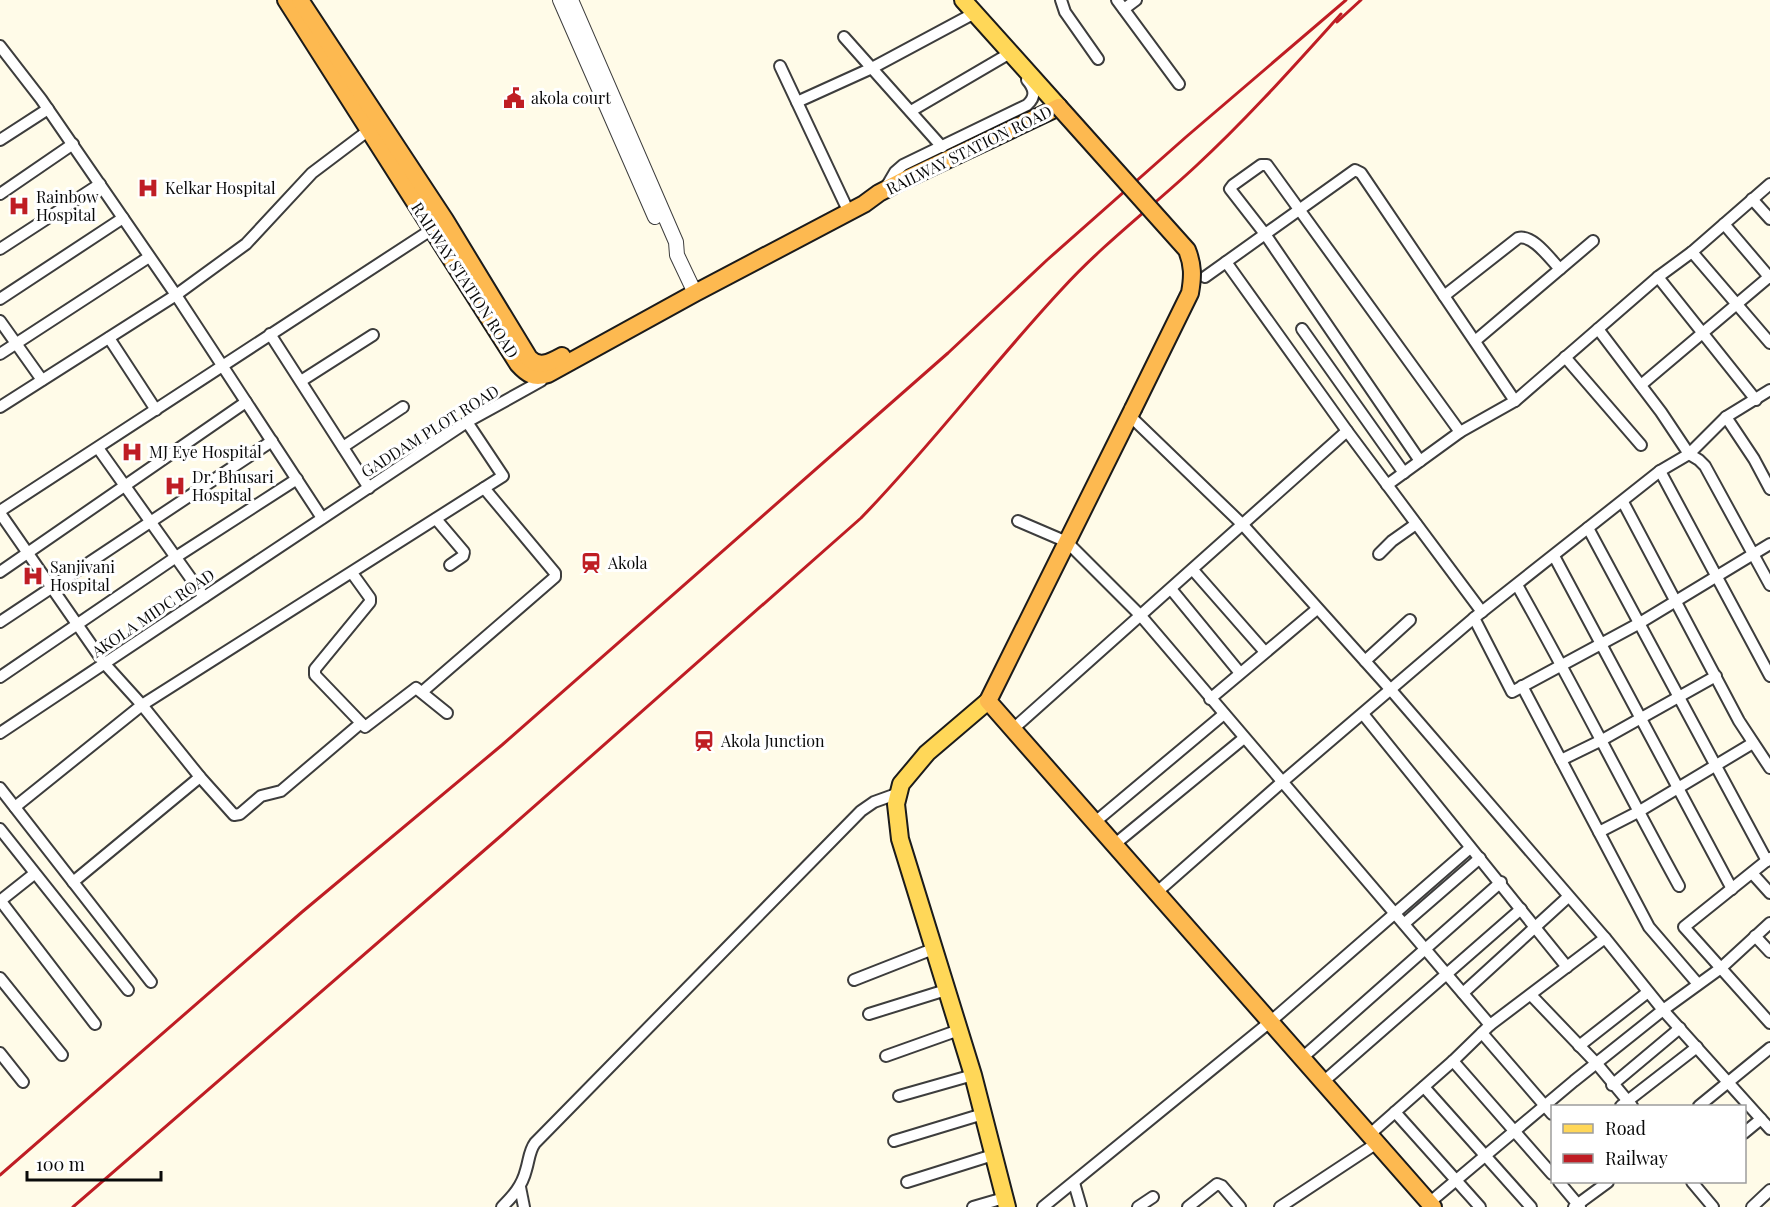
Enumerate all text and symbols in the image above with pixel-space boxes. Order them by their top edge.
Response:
public building icon: akola court [502,86,526,110]
place label: akola court [531,87,611,108]
street label: RAILWAY STATION ROAD [882,100,1055,199]
hospital icon: Kelkar Hospital [136,176,160,200]
place label: Kelkar Hospital [165,177,276,198]
place label: Rainbow Hospital [36,186,99,225]
hospital icon: Rainbow Hospital [7,194,31,218]
street label: RAILWAY STATION ROAD [407,198,524,362]
street label: GADDAM PLOT ROAD [357,380,503,482]
hospital icon: MJ Eye Hospital [120,440,144,464]
place label: MJ Eye Hospital [149,441,262,462]
place label: Dr. Bhusari Hospital [192,466,274,505]
hospital icon: Dr. Bhusari Hospital [163,474,187,498]
station icon: Akola [579,551,603,575]
place label: Akola [607,552,648,573]
place label: Sanjivani Hospital [50,556,115,595]
hospital icon: Sanjivani Hospital [21,564,45,588]
street label: AKOLA MIDC ROAD [86,564,218,662]
station icon: Akola Junction [692,729,716,753]
place label: Akola Junction [720,730,825,751]
legend [1551,1105,1746,1183]
text: Road [1605,1116,1646,1140]
scale bar [27,1144,160,1182]
text: Railway [1605,1146,1668,1170]
text: 100 m [36,1152,85,1176]

